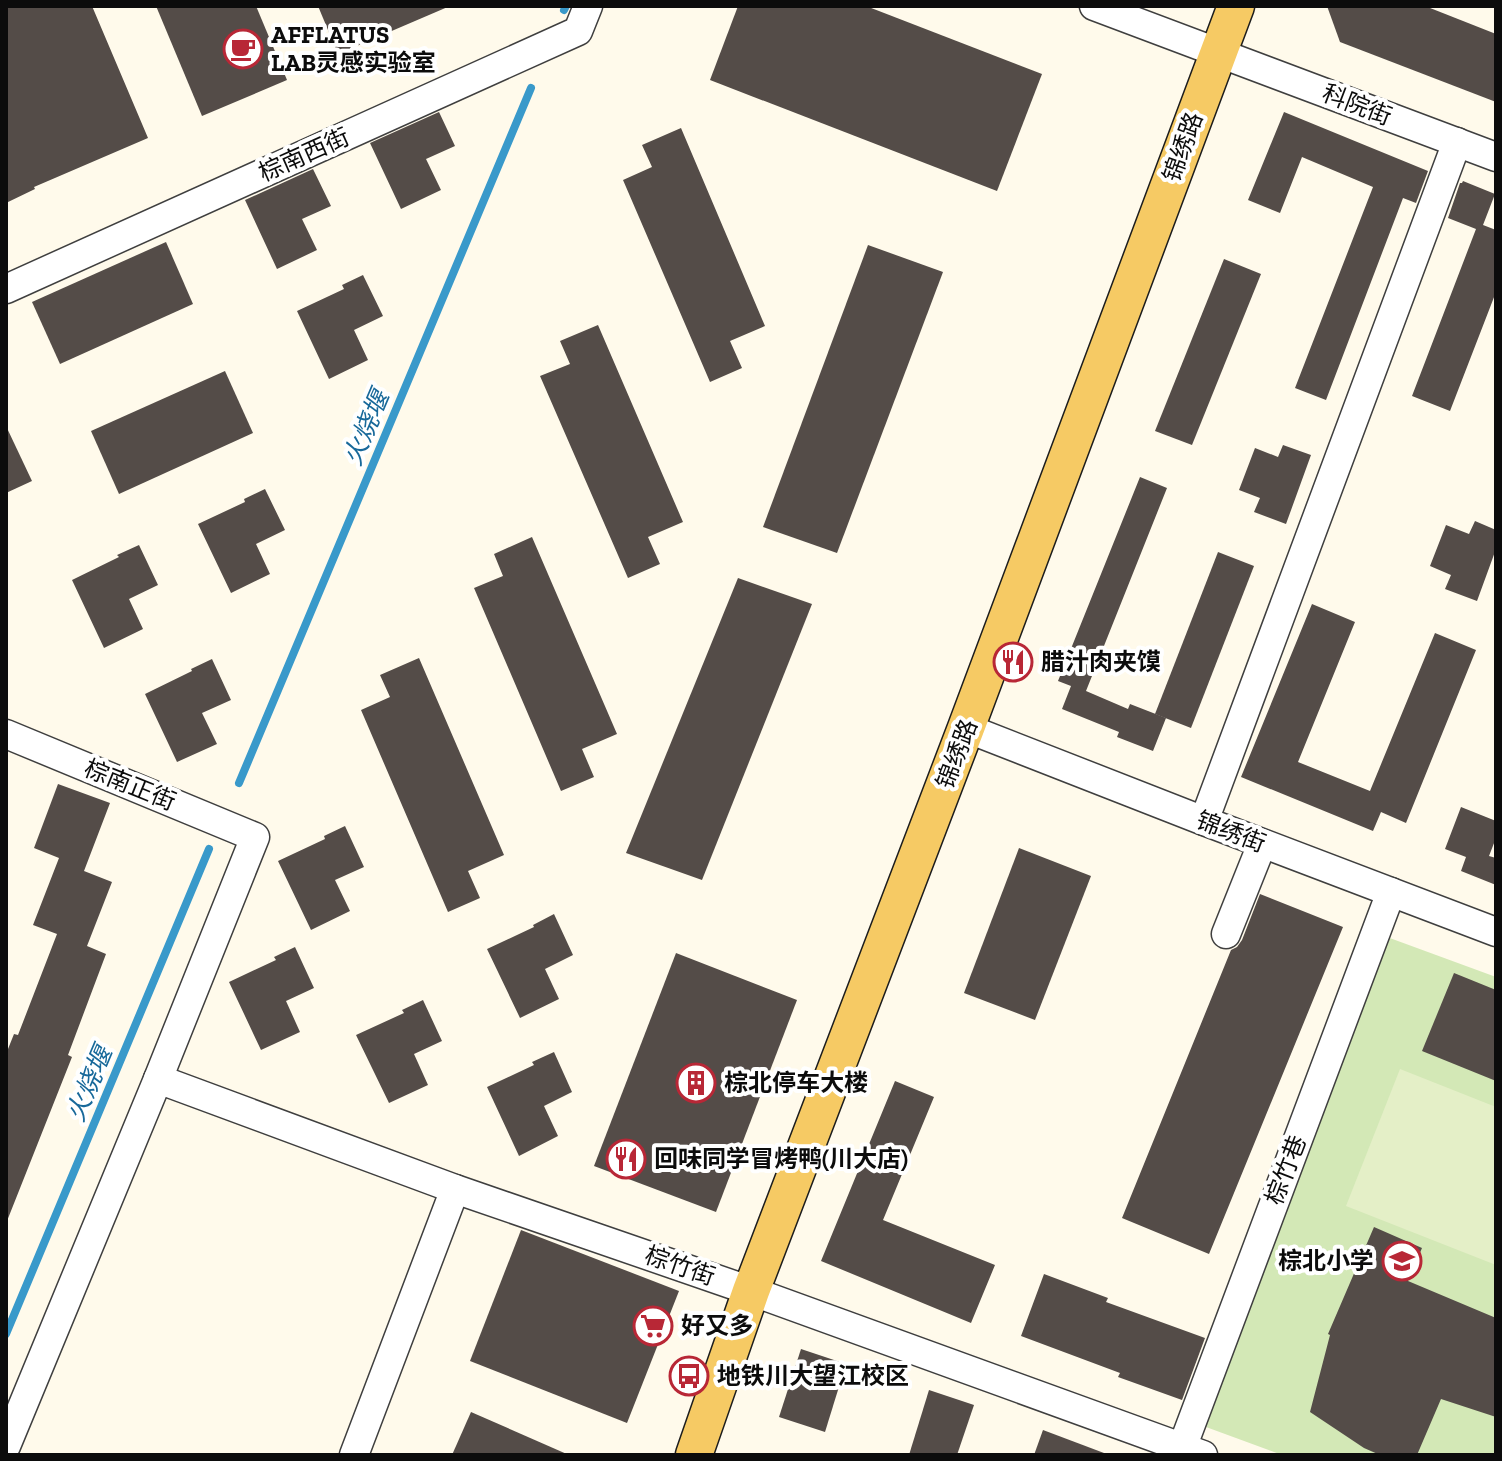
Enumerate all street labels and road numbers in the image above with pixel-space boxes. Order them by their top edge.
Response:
street label: 科院街 [1318,78,1396,131]
street label: 锦绣路 [1157,108,1208,186]
street label: 棕南西街 [254,122,354,187]
street label: 锦绣路 [930,715,983,793]
street label: 棕南正街 [80,753,180,816]
street label: 锦绣街 [1192,805,1270,858]
street label: 棕竹巷 [1259,1131,1312,1209]
street label: 棕竹街 [641,1240,719,1291]

